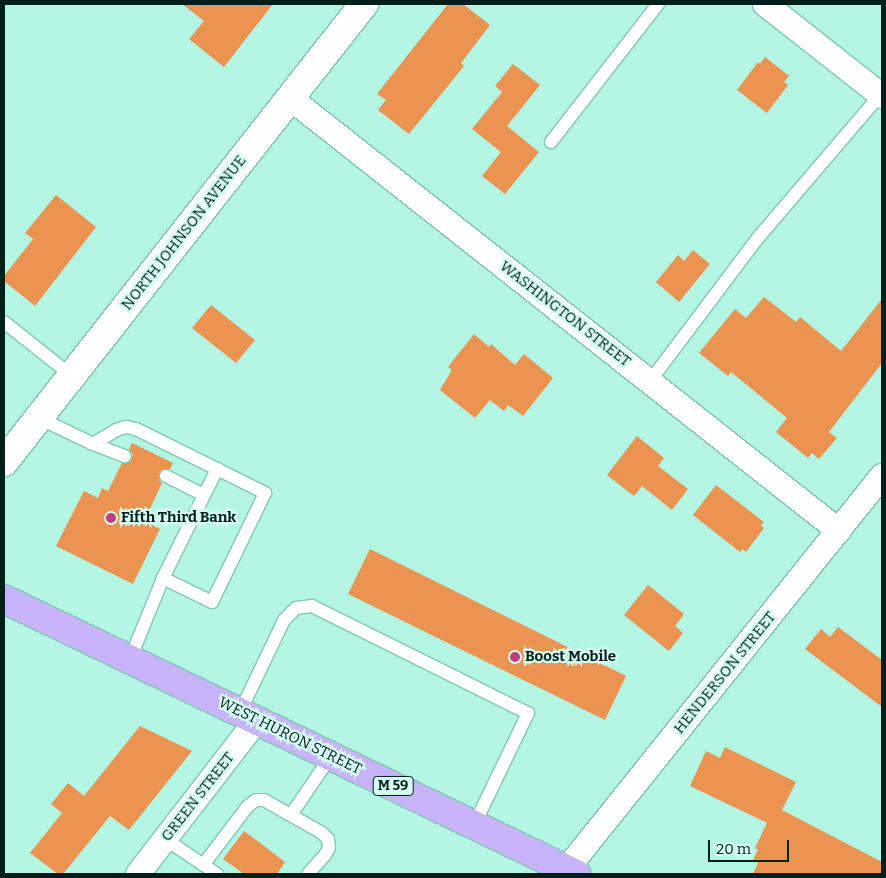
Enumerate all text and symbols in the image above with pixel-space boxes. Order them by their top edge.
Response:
street label: NORTH JOHNSON AVENUE [118,152,250,314]
street label: WASHINGTON STREET [496,257,634,371]
place label: Fifth Third Bank [121,509,236,527]
marker: Fifth Third Bank [105,512,117,524]
street label: HENDERSON STREET [670,608,780,738]
place label: Boost Mobile [525,648,616,666]
marker: Boost Mobile [509,651,521,663]
street label: WEST HURON STREET [216,694,364,778]
street label: GREEN STREET [158,749,238,845]
road number: M 59 [372,774,414,798]
scale bar [711,830,792,862]
text: 20 m [716,840,751,858]

